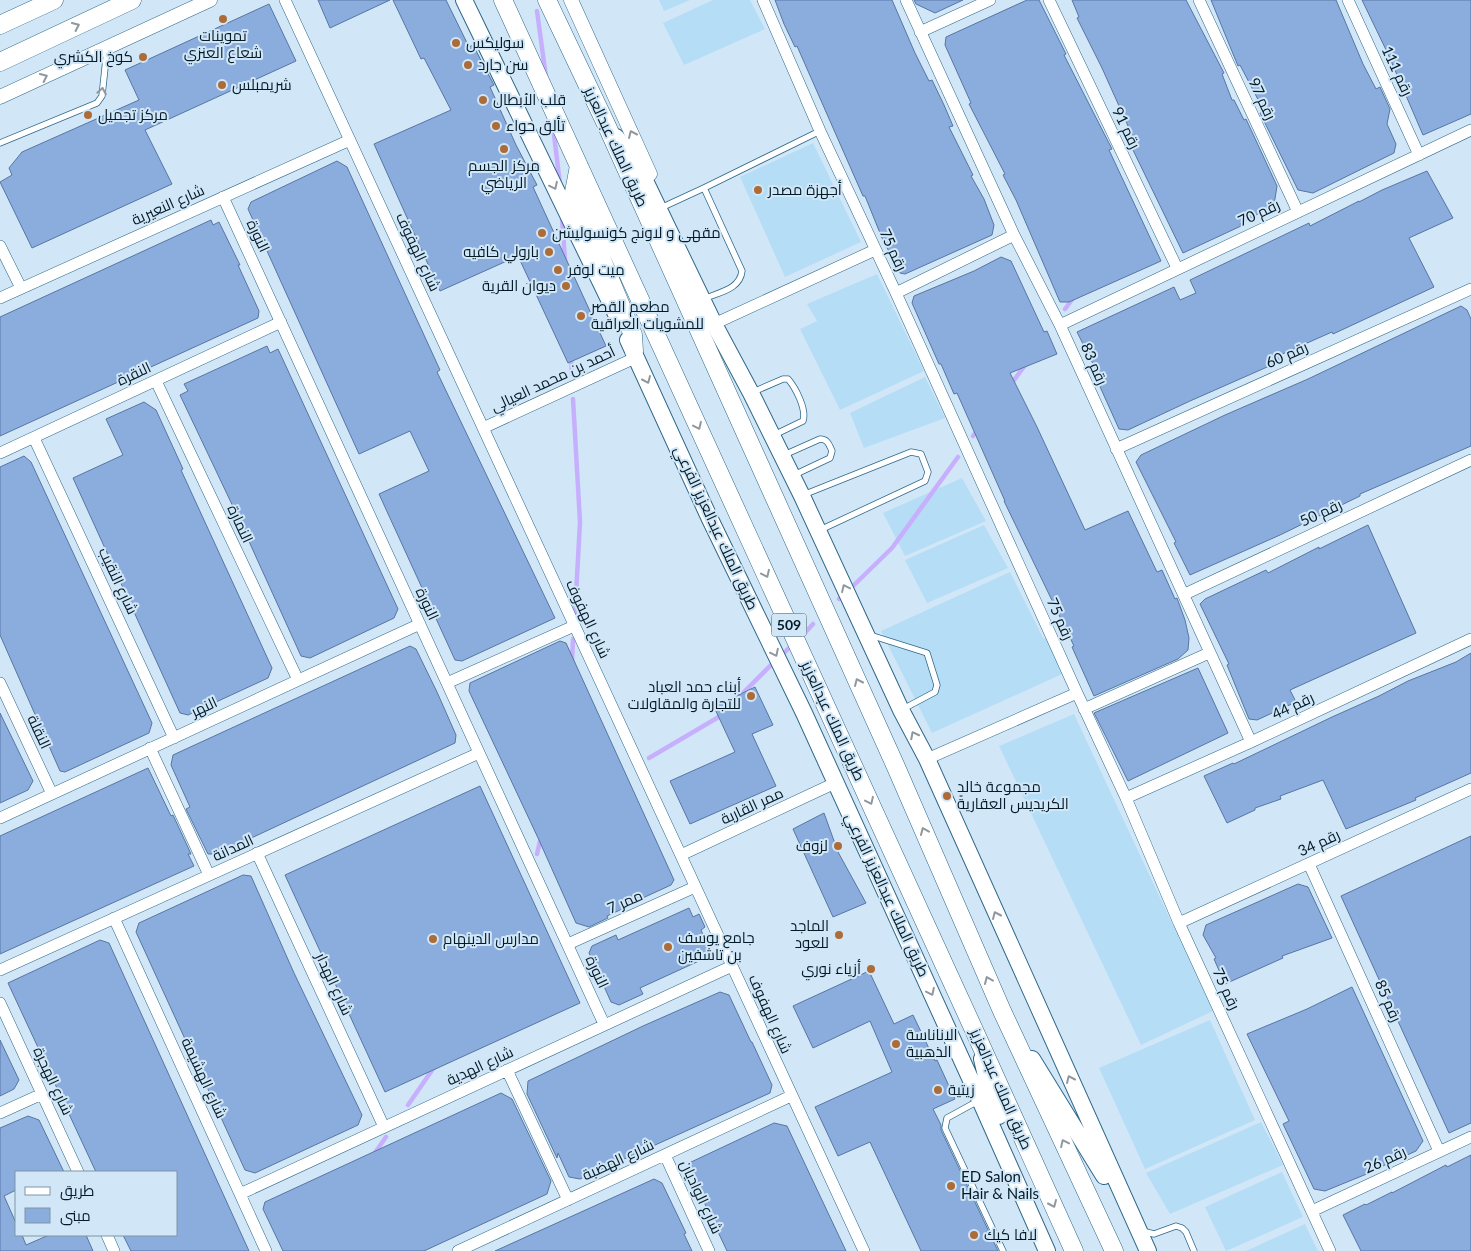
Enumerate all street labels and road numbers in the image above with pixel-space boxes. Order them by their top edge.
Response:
street label: رقم 111 [1377,43,1417,99]
street label: رقم 97 [1244,75,1280,123]
street label: طريق الملك عبدالعزيز [579,83,653,210]
street label: رقم 91 [1107,104,1145,152]
street label: شارع النعيرية [128,180,208,231]
street label: رقم 70 [1235,195,1283,231]
street label: شارع الهفوف [390,209,445,295]
street label: النورة [243,216,274,255]
street label: رقم 75 [875,226,911,274]
street label: رقم 60 [1263,337,1311,373]
street label: رقم 83 [1076,340,1112,388]
street label: أحمد بن محمد العيالي [488,341,619,418]
street label: النقرة [114,357,154,390]
street label: طريق الملك عبدالعزيز الفرعي [667,443,763,614]
street label: رقم 50 [1297,495,1345,531]
street label: النمارة [223,502,257,546]
street label: شارع النقيب [93,544,142,618]
street label: شارع الهفوف [560,576,615,662]
street label: النورة [412,584,443,623]
street label: رقم 75 [1042,595,1078,643]
road number: 509 [772,614,806,636]
street label: طريق الملك عبدالعزيز [796,657,870,784]
street label: رقم 44 [1269,688,1317,724]
street label: النهر [187,692,220,722]
street label: النقلة [24,712,56,751]
street label: ممر القاربة [717,783,786,828]
street label: طريق الملك عبدالعزيز الفرعي [838,810,934,981]
street label: رقم 34 [1295,825,1343,861]
street label: المدانة [209,830,256,864]
street label: ممر 7 [604,885,645,918]
street label: شارع الهدار [309,949,357,1019]
street label: النورة [582,952,613,991]
street label: رقم 75 [1208,965,1244,1013]
street label: شارع الهفوف [743,971,796,1057]
street label: رقم 85 [1370,977,1406,1025]
street label: طريق الملك عبدالعزيز [965,1024,1037,1153]
street label: شارع الهشيمة [176,1034,231,1122]
street label: شارع الهدية [443,1042,517,1091]
street label: شارع الهجرة [28,1044,78,1119]
street label: شارع الهضبة [579,1135,657,1186]
street label: رقم 26 [1361,1142,1409,1178]
street label: شارع الواديان [674,1157,727,1238]

